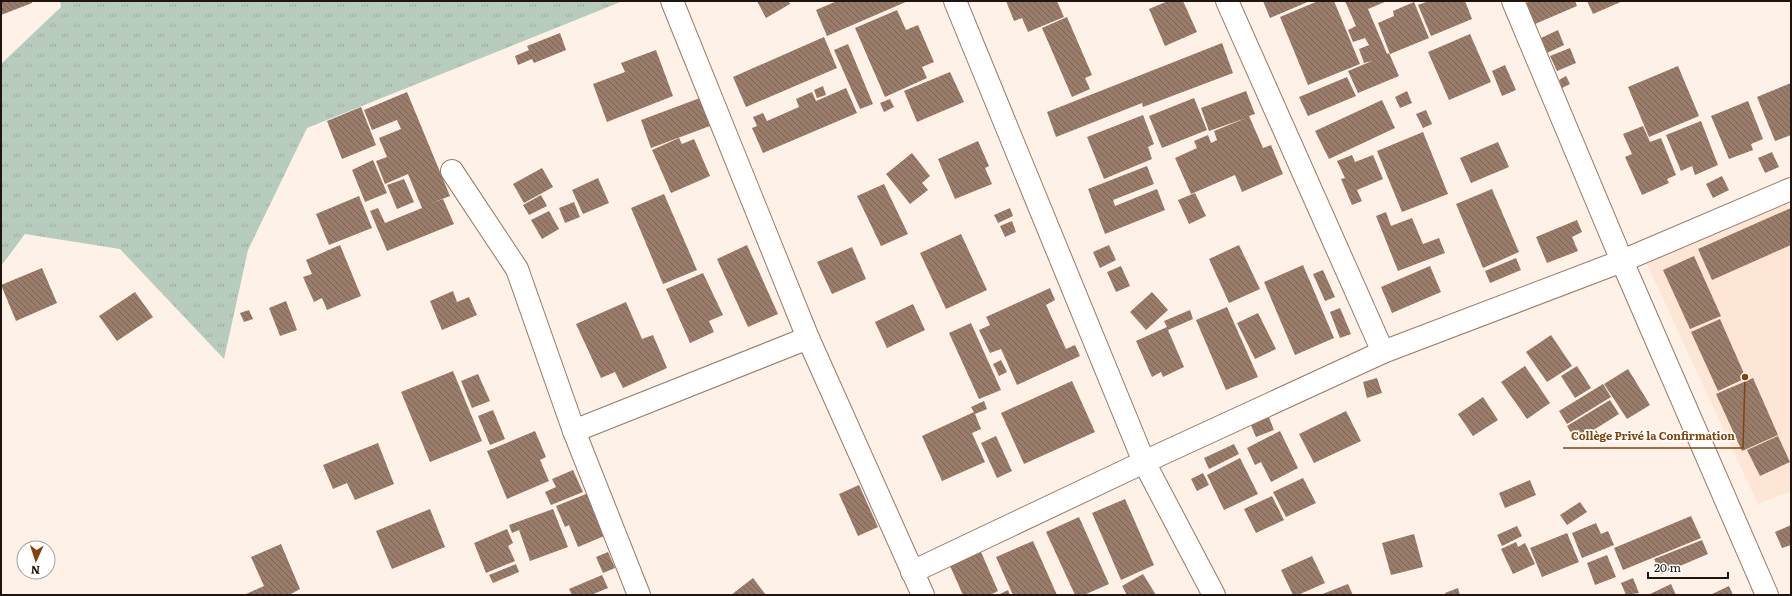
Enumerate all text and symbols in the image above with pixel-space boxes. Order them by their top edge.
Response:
callout: Collège Privé la Confirmation [1563,425,1743,448]
text: Collège Privé la Confirmation [1571,427,1735,443]
north arrow [16,540,56,580]
scale bar [1648,554,1728,580]
text: 20 m [1654,558,1681,576]
text: N [30,563,40,579]

